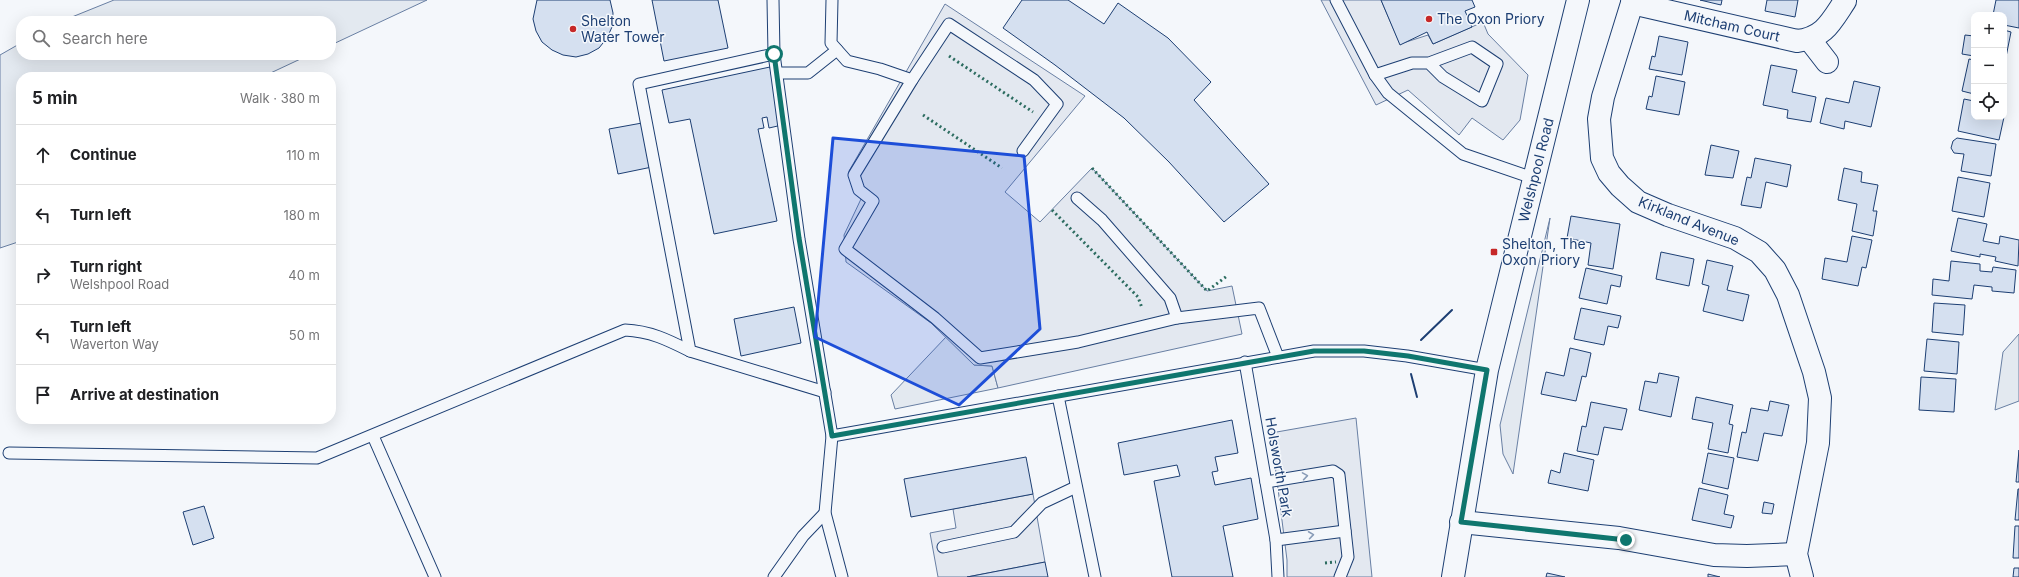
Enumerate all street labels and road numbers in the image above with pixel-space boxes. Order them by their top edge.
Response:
street label: Mitcham Court [1683,6,1782,45]
street label: Welshpool Road [1514,116,1557,224]
street label: Kirkland Avenue [1636,193,1742,249]
street label: Holsworth Park [1262,415,1297,519]

